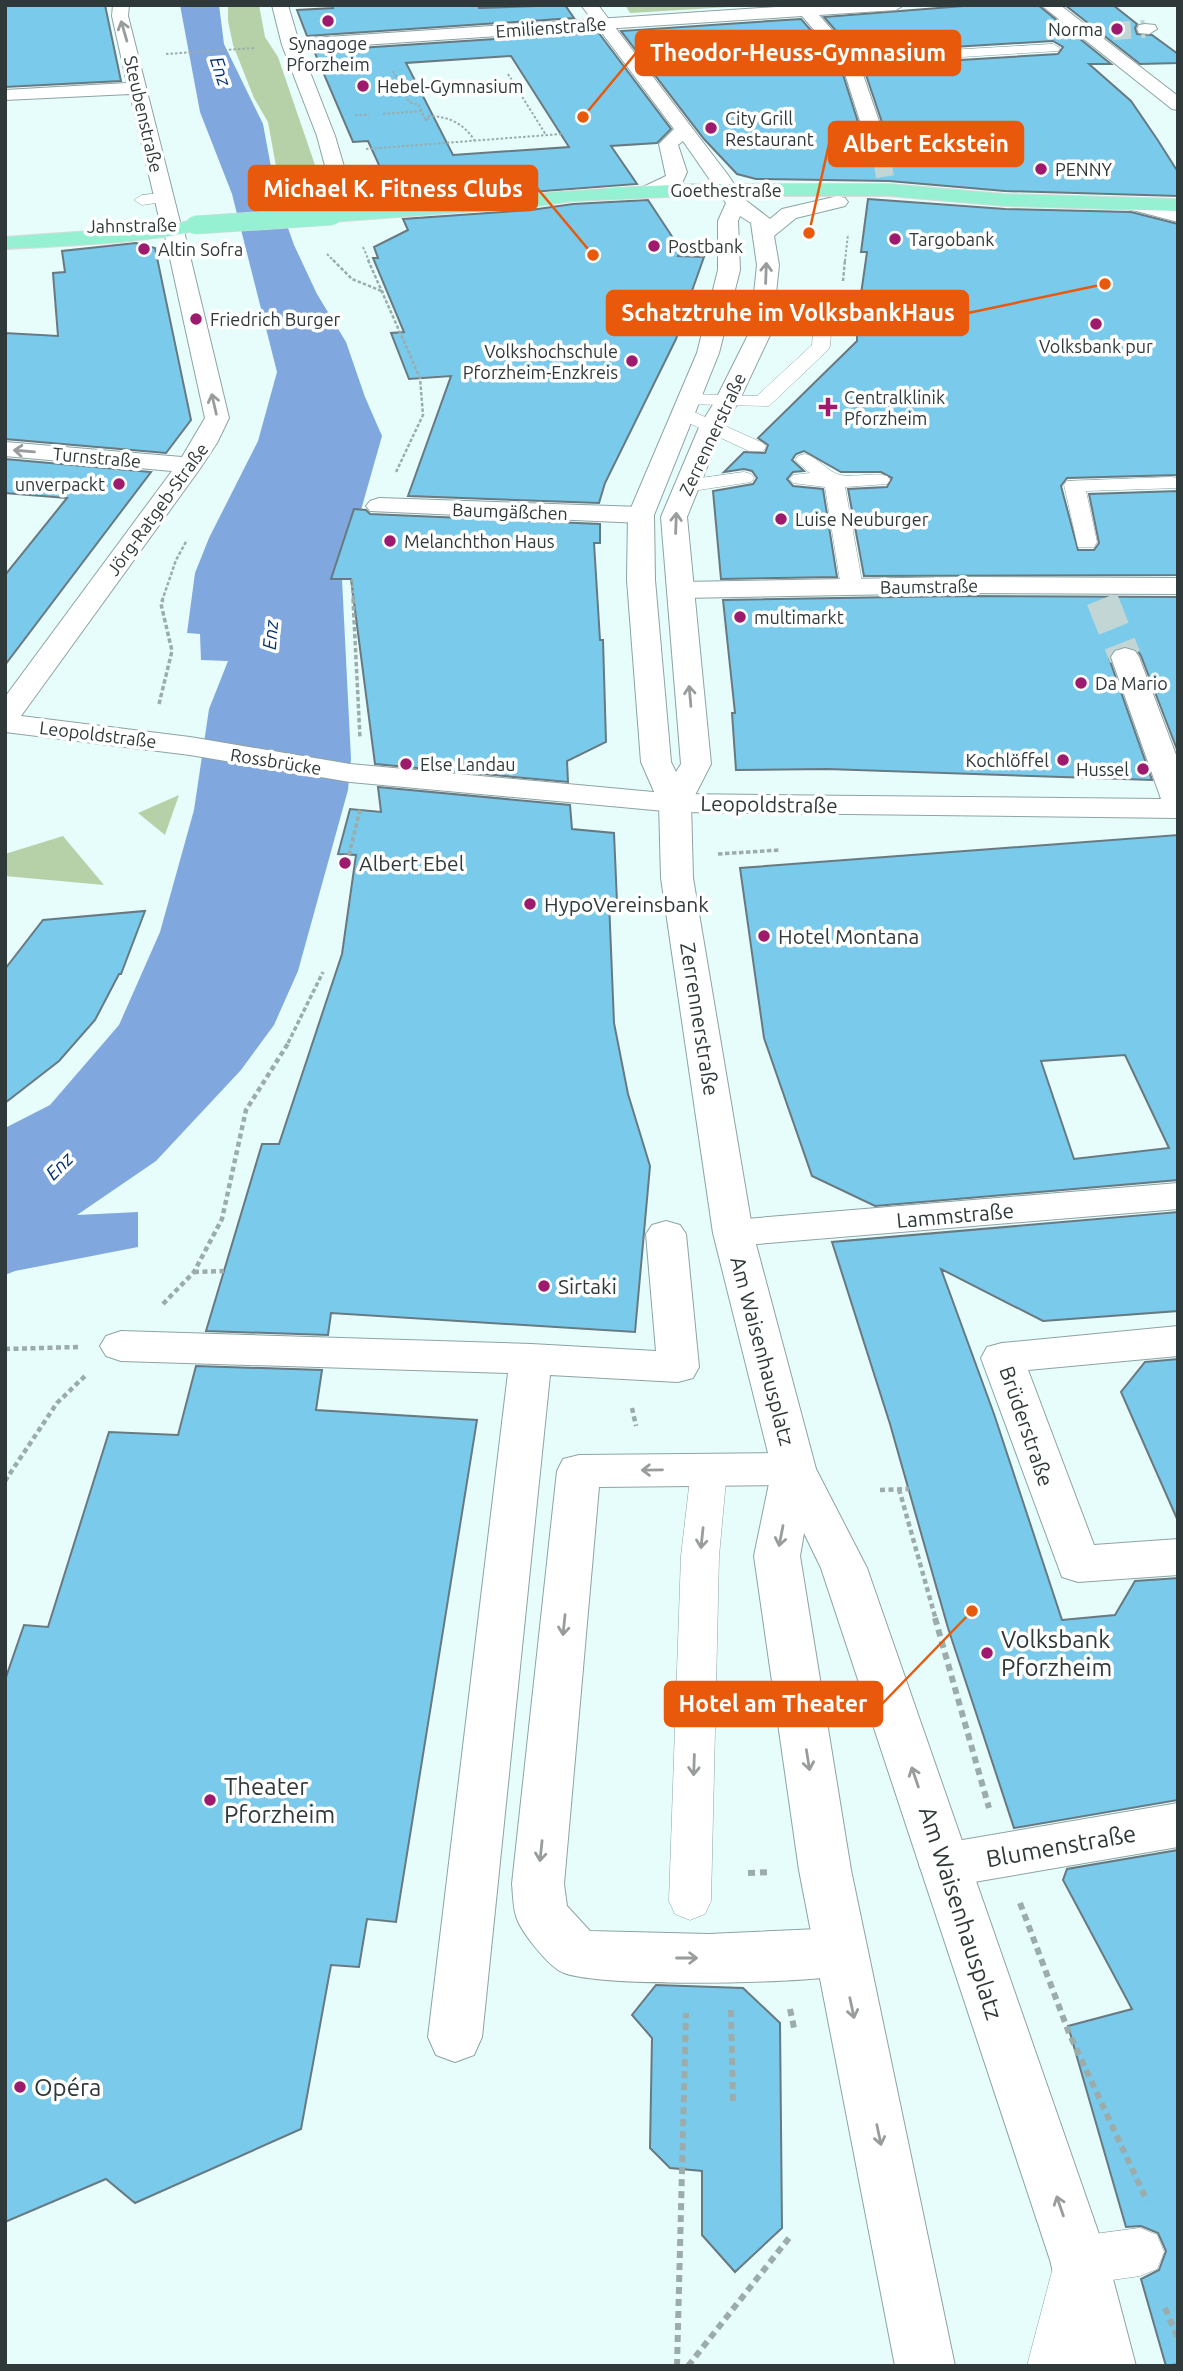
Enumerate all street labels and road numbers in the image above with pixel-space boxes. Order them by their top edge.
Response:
street label: Emilienstraße [495,13,607,41]
street label: Steubenstraße [121,54,167,174]
street label: Goethestraße [670,180,782,200]
street label: Jahnstraße [87,214,177,236]
street label: Zerrennerstraße [675,370,749,498]
street label: Jörg-Ratgeb-Straße [102,439,212,579]
street label: Turnstraße [52,443,142,471]
street label: Baumgäßchen [452,499,568,523]
street label: Baumstraße [880,575,978,597]
street label: Leopoldstraße [38,717,158,751]
street label: Rossbrücke [229,744,323,778]
street label: Leopoldstraße [700,791,838,817]
street label: Zerrennerstraße [676,941,724,1097]
street label: Lammstraße [895,1198,1015,1232]
street label: Am Waisenhausplatz [726,1254,800,1448]
street label: Brüderstraße [995,1363,1059,1489]
street label: Am Waisenhausplatz [914,1803,1008,2023]
street label: Blumenstraße [984,1820,1138,1872]

